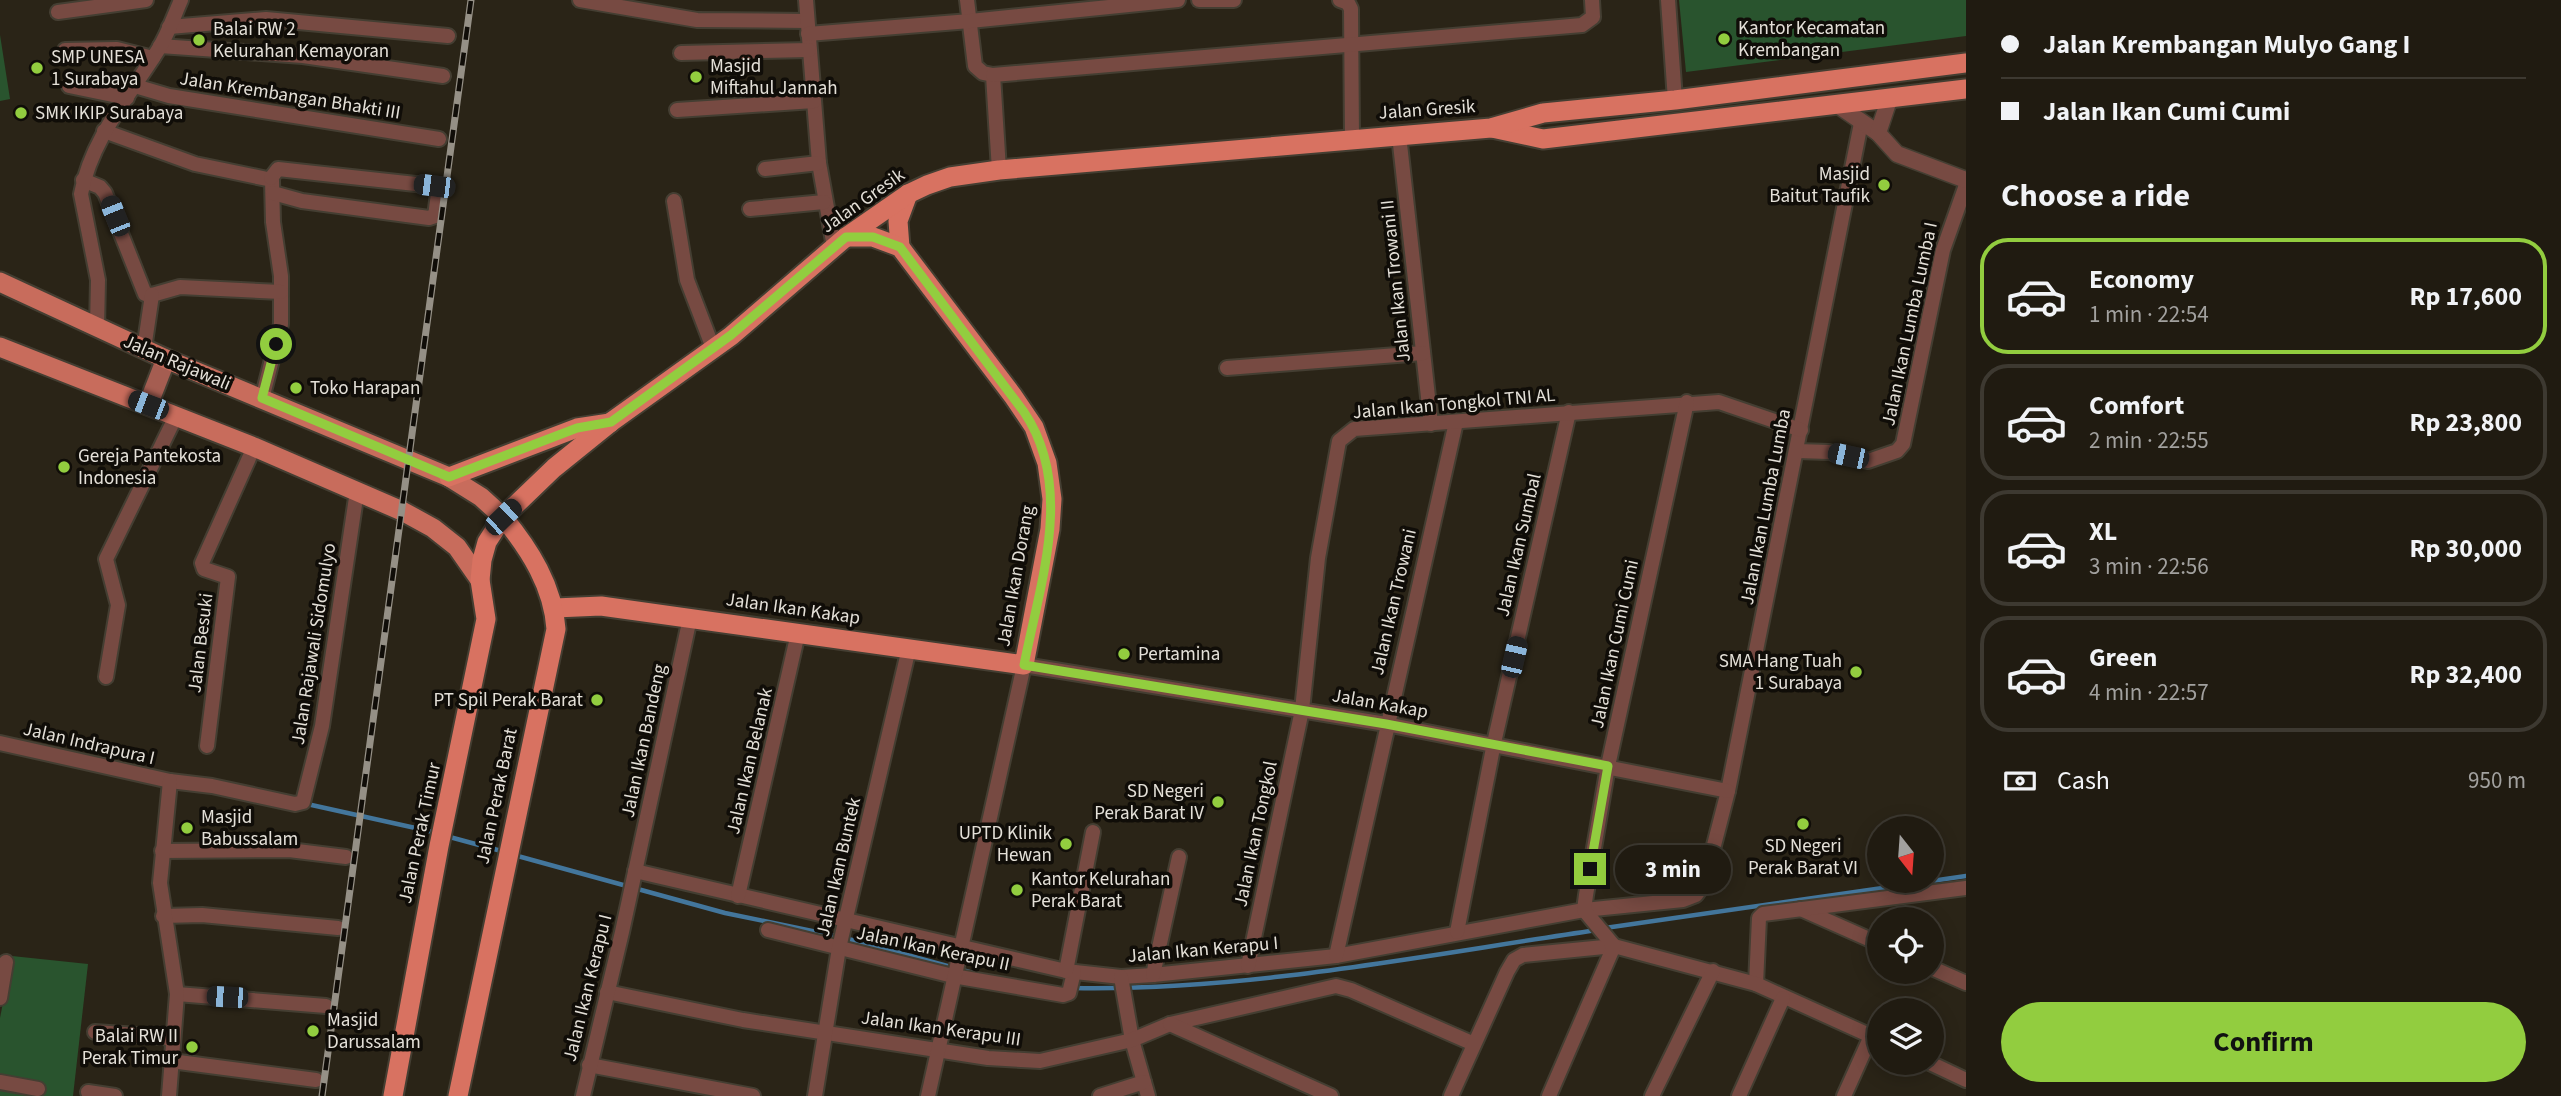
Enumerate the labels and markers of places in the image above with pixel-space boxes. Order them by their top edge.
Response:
place label: Kantor Kecamatan Krembangan [1738,15,1885,64]
place label: Balai RW 2 Kelurahan Kemayoran [213,16,389,65]
marker: Kantor Kecamatan Krembangan [1716,31,1732,47]
marker: Balai RW 2 Kelurahan Kemayoran [191,32,207,48]
place label: SMP UNESA 1 Surabaya [51,44,145,93]
place label: Masjid Miftahul Jannah [710,53,838,102]
marker: SMP UNESA 1 Surabaya [29,60,45,76]
marker: Masjid Miftahul Jannah [688,69,704,85]
place label: SMK IKIP Surabaya [35,100,183,127]
marker: SMK IKIP Surabaya [13,105,29,121]
place label: Masjid Baitut Taufik [1769,161,1871,210]
marker: Masjid Baitut Taufik [1876,177,1892,193]
place label: Toko Harapan [310,375,420,402]
marker: Toko Harapan [288,380,304,396]
place label: Gereja Pantekosta Indonesia [78,443,221,492]
marker: Gereja Pantekosta Indonesia [56,459,72,475]
place label: Pertamina [1138,641,1220,668]
marker: Pertamina [1116,646,1132,662]
place label: SMA Hang Tuah 1 Surabaya [1719,648,1842,697]
marker: SMA Hang Tuah 1 Surabaya [1848,664,1864,680]
place label: PT Spil Perak Barat [433,687,584,714]
marker: PT Spil Perak Barat [589,692,605,708]
place label: SD Negeri Perak Barat IV [1094,778,1204,827]
marker: SD Negeri Perak Barat IV [1210,794,1226,810]
place label: Masjid Babussalam [201,804,298,853]
marker: SD Negeri Perak Barat VI [1795,816,1811,832]
marker: Masjid Babussalam [179,820,195,836]
place label: UPTD Klinik Hewan [959,820,1053,869]
place label: SD Negeri Perak Barat VI [1748,833,1858,882]
marker: UPTD Klinik Hewan [1058,836,1074,852]
place label: Kantor Kelurahan Perak Barat [1031,866,1170,915]
marker: Kantor Kelurahan Perak Barat [1009,882,1025,898]
place label: Masjid Darussalam [327,1007,421,1056]
place label: Balai RW II Perak Timur [82,1023,178,1072]
marker: Masjid Darussalam [305,1023,321,1039]
marker: Balai RW II Perak Timur [184,1039,200,1055]

